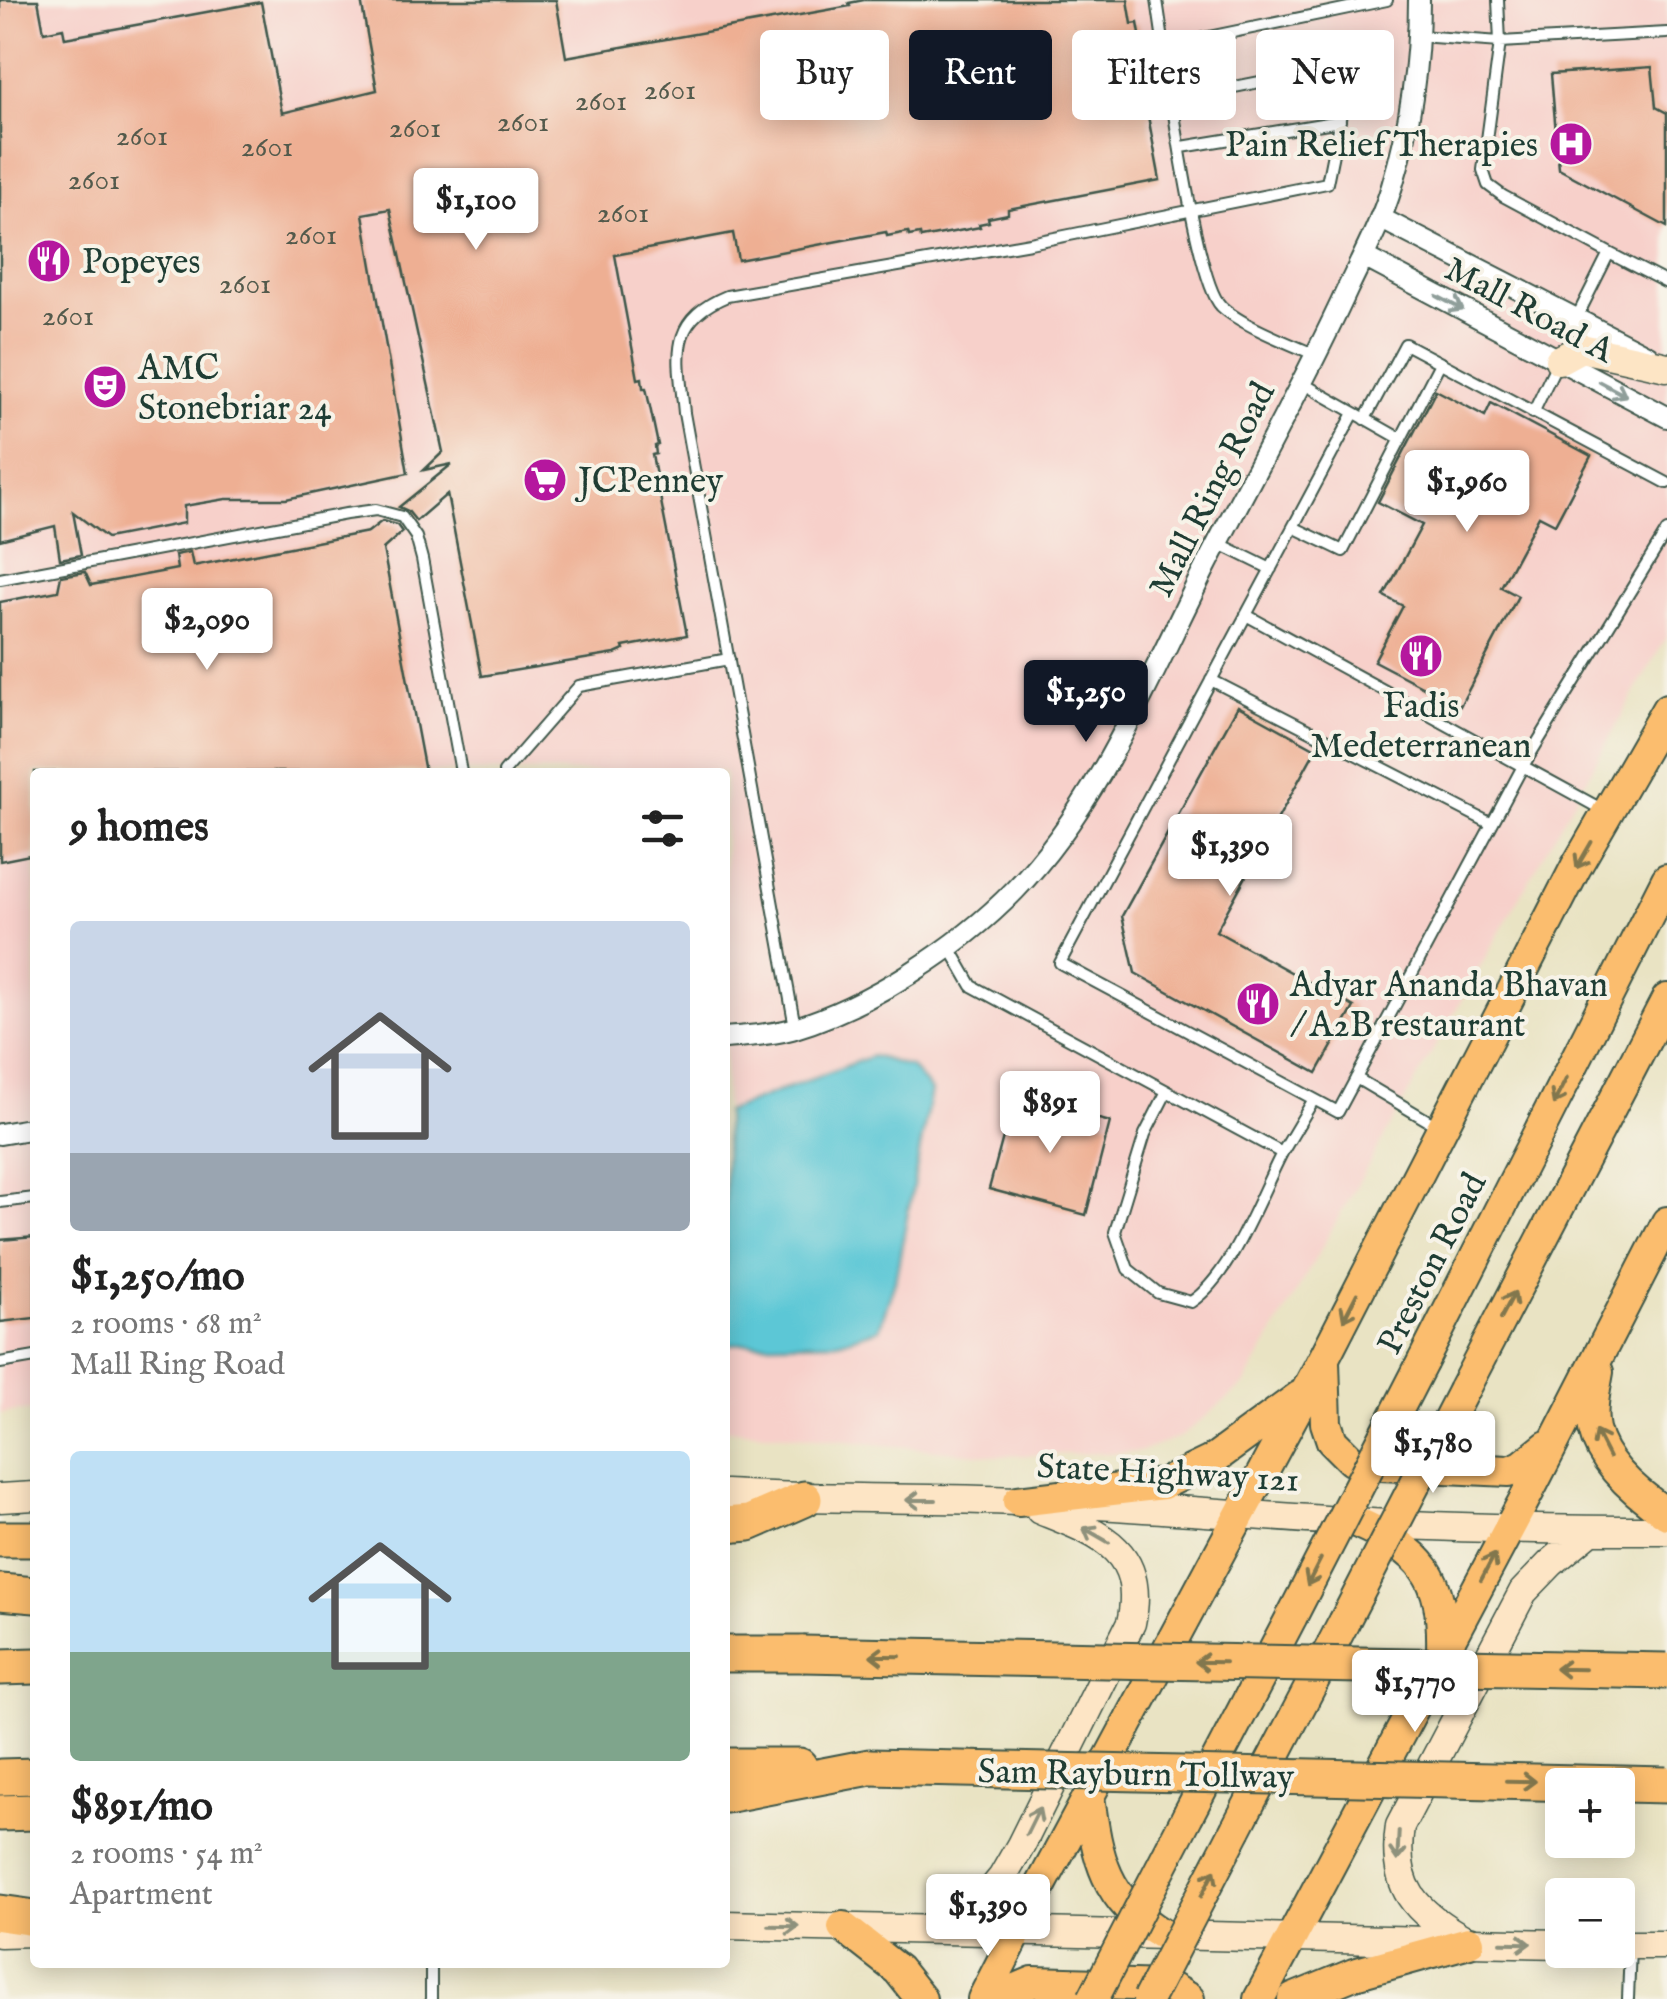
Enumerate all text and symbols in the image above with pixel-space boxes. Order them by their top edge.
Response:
chip: Buy [760,30,889,120]
chip: Rent [909,30,1052,120]
chip: Filters [1072,30,1236,120]
chip: New [1256,30,1394,120]
house number: 2601 [644,72,696,110]
house number: 2601 [575,83,627,121]
house number: 2601 [497,104,549,142]
house number: 2601 [389,110,441,148]
house number: 2601 [116,118,168,156]
hospital icon: Pain Relief Therapies [1548,121,1594,167]
place label: Pain Relief Therapies [1225,124,1538,169]
house number: 2601 [241,129,293,167]
house number: 2601 [68,162,120,200]
pin: $1,100 [395,168,557,253]
text: $1,100 [435,180,517,221]
house number: 2601 [597,195,649,233]
house number: 2601 [285,217,337,255]
restaurant icon: Popeyes [26,238,72,284]
place label: Popeyes [82,241,201,286]
street label: Mall Road A [1436,248,1622,375]
house number: 2601 [219,266,271,304]
one-way arrow [1434,294,1464,313]
house number: 2601 [42,298,94,336]
place label: AMC Stonebriar 24 [137,347,331,432]
theatre icon: AMC Stonebriar 24 [82,364,128,410]
street label: Mall Ring Road [1140,375,1287,605]
one-way arrow [1597,380,1627,399]
pin: $1,960 [1386,450,1548,535]
supermarket icon: JCPenney [522,457,568,503]
place label: JCPenney [574,460,724,505]
text: $1,960 [1426,462,1508,503]
pin: $2,090 [126,588,288,673]
text: $2,090 [164,600,250,641]
restaurant icon: Fadis Medeterranean [1398,633,1444,679]
pin: $1,250 [1005,660,1167,745]
text: $1,250 [1046,672,1126,713]
place label: Fadis Medeterranean [1311,685,1531,770]
icon: filters [635,801,690,856]
text: 9 homes [70,802,209,855]
pin: $1,390 [1149,814,1311,899]
text: $1,390 [1190,826,1270,867]
one-way arrow [1574,840,1594,869]
place label: Adyar Ananda Bhavan / A2B restaurant [1289,964,1608,1049]
restaurant icon: Adyar Ananda Bhavan / A2B restaurant [1235,981,1281,1027]
icon: home [290,986,470,1166]
pin: $891 [991,1071,1109,1156]
one-way arrow [1550,1076,1569,1106]
text: $891 [1022,1083,1078,1124]
street label: Preston Road [1368,1166,1498,1362]
text: $1,250/mo [70,1251,245,1304]
one-way arrow [1499,1290,1518,1320]
one-way arrow [1339,1292,1359,1322]
text: 2 rooms · 68 m² [70,1304,262,1345]
text: Mall Ring Road [70,1345,285,1386]
pin: $1,780 [1352,1411,1514,1496]
text: $1,780 [1393,1423,1473,1464]
one-way arrow [1591,1430,1610,1460]
street label: State Highway 121 [1036,1445,1300,1504]
one-way arrow [905,1490,938,1510]
icon: home [290,1516,470,1696]
one-way arrow [1082,1524,1111,1544]
one-way arrow [1479,1553,1498,1583]
one-way arrow [1304,1556,1323,1586]
one-way arrow [869,1646,902,1666]
pin: $1,770 [1334,1650,1496,1735]
one-way arrow [1194,1653,1226,1672]
one-way arrow [1554,1660,1586,1679]
text: $1,770 [1374,1662,1456,1703]
street label: Sam Rayburn Tollway [977,1750,1295,1801]
map controls [1545,1768,1635,1968]
button: + [1545,1768,1635,1858]
one-way arrow [1504,1772,1536,1791]
text: $891/mo [70,1781,213,1834]
one-way arrow [1024,1806,1043,1836]
one-way arrow [1389,1830,1408,1862]
text: 2 rooms · 54 m² [70,1834,263,1875]
one-way arrow [1199,1868,1218,1898]
pin: $1,390 [907,1874,1069,1959]
text: Apartment [70,1875,213,1916]
button: − [1545,1878,1635,1968]
text: $1,390 [948,1886,1028,1927]
one-way arrow [766,1916,799,1936]
one-way arrow [1499,1933,1531,1952]

